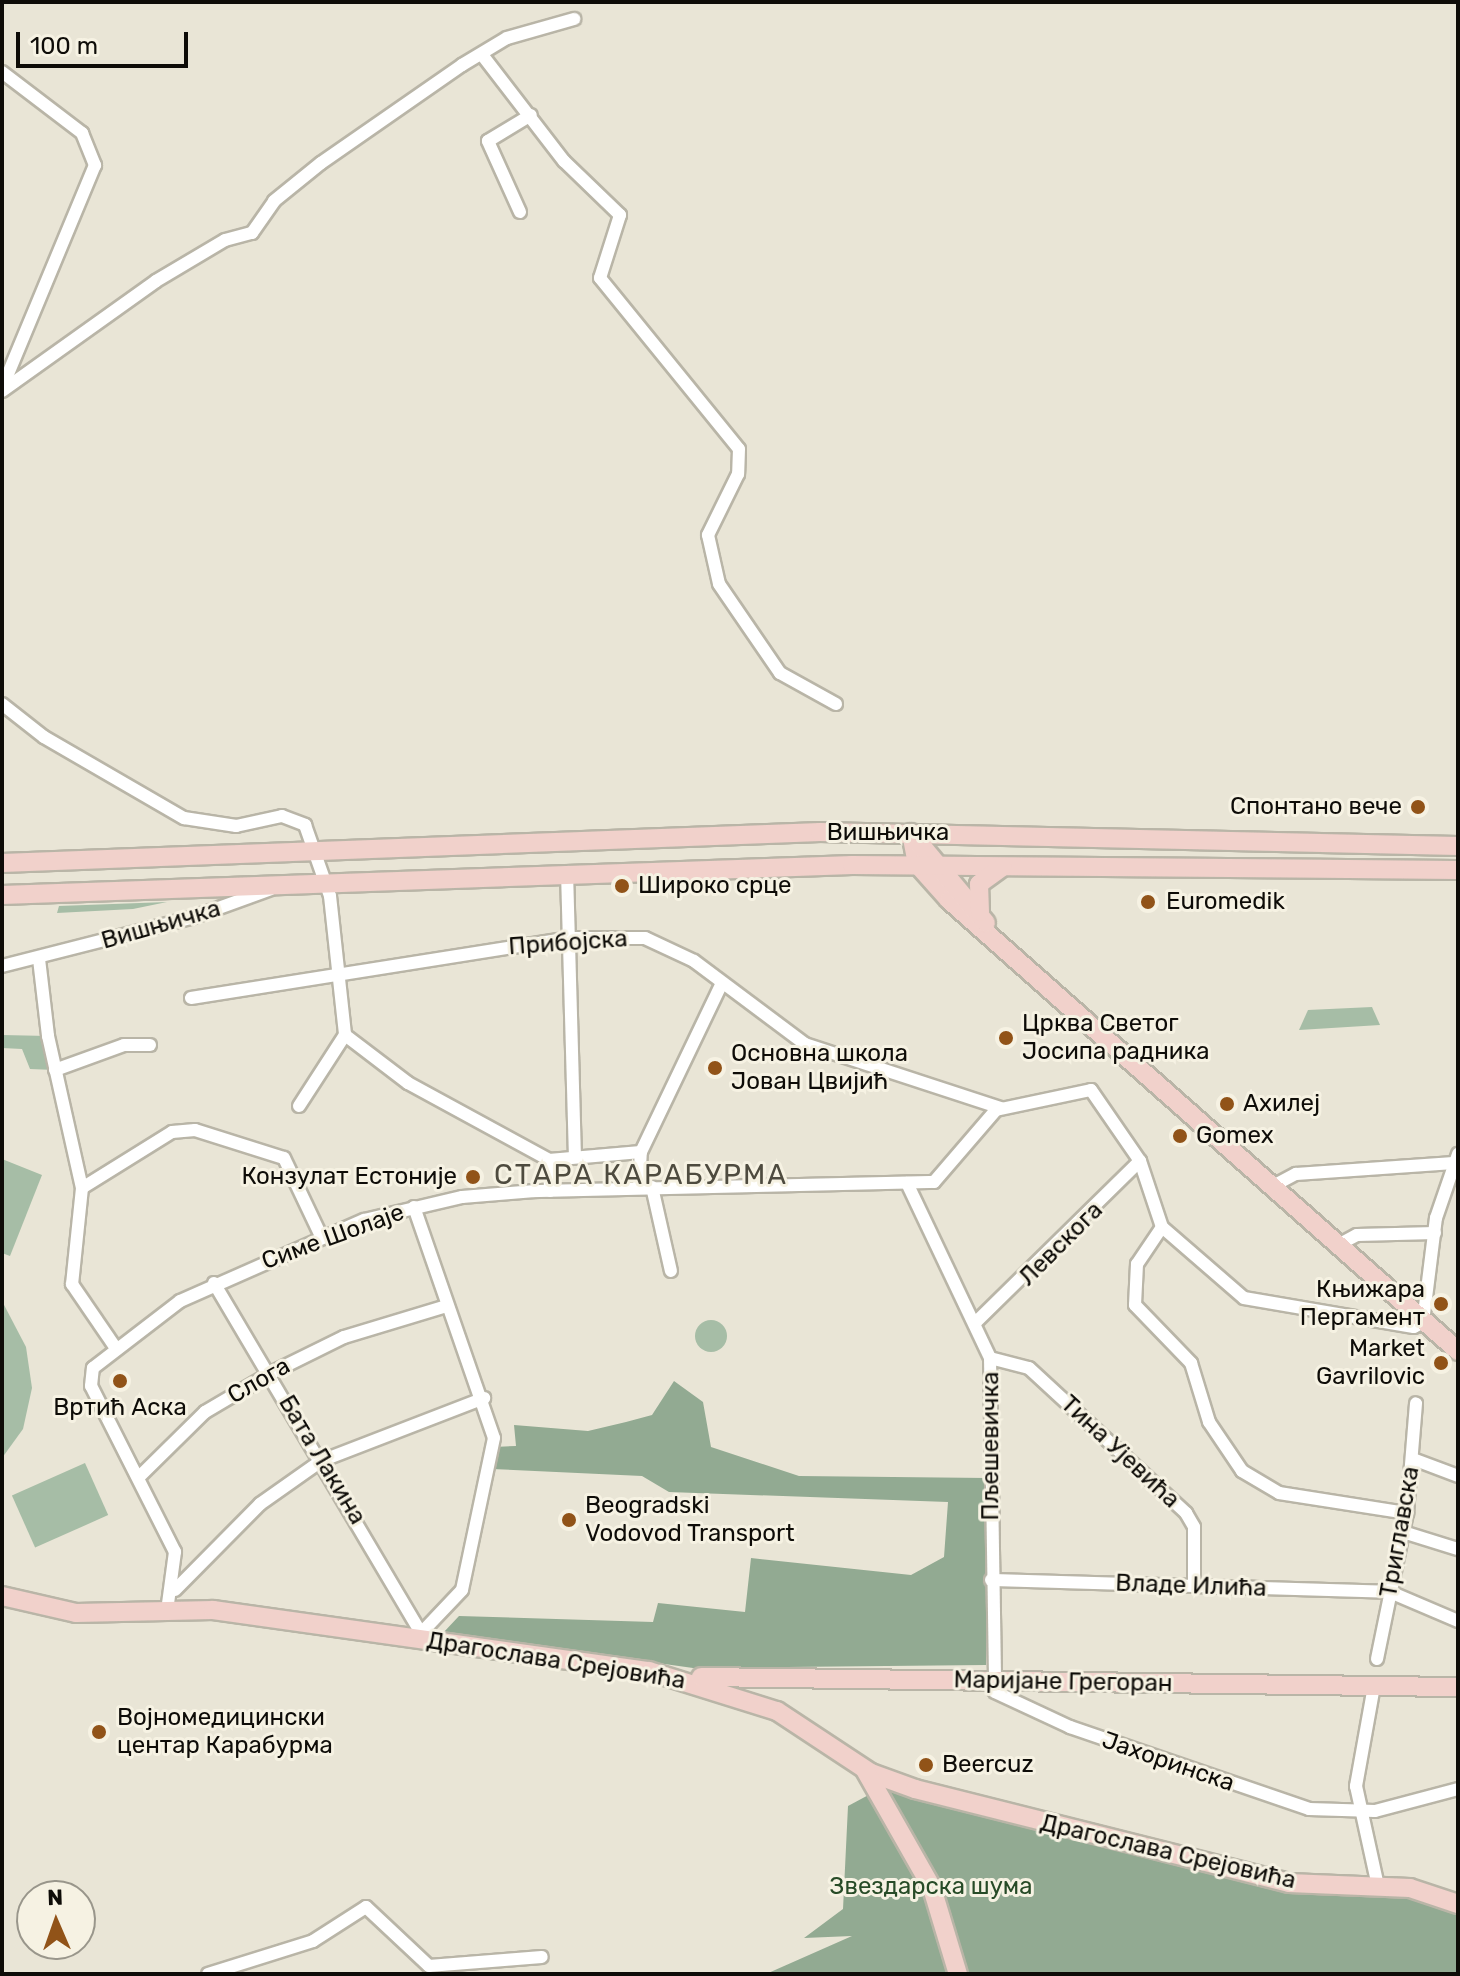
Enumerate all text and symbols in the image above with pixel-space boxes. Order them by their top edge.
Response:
scale bar [20,16,192,66]
text: 100 m [30,32,98,60]
place label: Спонтано вече [1230,793,1402,821]
marker: Спонтано вече [1409,798,1427,816]
street label: Вишњичка [827,819,949,847]
place label: Широко срце [638,872,791,900]
marker: Широко срце [613,877,631,895]
place label: Euromedik [1166,888,1285,916]
marker: Euromedik [1137,891,1159,913]
street label: Вишњичка [98,894,224,956]
street label: Прибојска [508,924,628,962]
place label: Црква Светог Јосипа радника [1022,1010,1209,1066]
marker: Црква Светог Јосипа радника [997,1029,1015,1047]
place label: Основна школа Јован Цвијић [731,1040,908,1096]
marker: Основна школа Јован Цвијић [706,1059,724,1077]
place label: Ахилеј [1243,1090,1320,1118]
marker: Ахилеј [1218,1095,1236,1113]
place label: Gomex [1196,1122,1274,1150]
marker: Gomex [1171,1127,1189,1145]
district label: СТАРА КАРАБУРМА [494,1158,788,1192]
place label: Конзулат Естоније [241,1163,457,1191]
marker: Конзулат Естоније [464,1168,482,1186]
street label: Левскога [1013,1196,1109,1292]
street label: Симе Шолаје [258,1198,408,1276]
place label: Књижара Пергамент [1300,1276,1425,1332]
marker: Књижара Пергамент [1432,1295,1450,1313]
place label: Market Gavrilovic [1316,1335,1425,1391]
street label: Слога [223,1352,295,1410]
marker: Market Gavrilovic [1432,1354,1450,1372]
street label: Пљешевичка [977,1371,1005,1521]
marker: Вртић Аска [111,1372,129,1390]
street label: Бата Лакина [272,1390,372,1530]
street label: Тина Ујевића [1055,1390,1185,1514]
place label: Вртић Аска [53,1394,187,1422]
street label: Триглавска [1374,1464,1426,1600]
place label: Beogradski Vodovod Transport [585,1492,795,1548]
marker: Beogradski Vodovod Transport [560,1511,578,1529]
street label: Владе Илића [1115,1569,1267,1603]
street label: Драгослава Срејовића [425,1626,687,1696]
street label: Маријане Грегоран [953,1666,1173,1698]
place label: Војномедицински центар Карабурма [117,1704,333,1760]
marker: Војномедицински центар Карабурма [88,1721,110,1743]
street label: Јахоринска [1098,1726,1238,1798]
place label: Beercuz [942,1751,1034,1779]
marker: Beercuz [917,1756,935,1774]
street label: Драгослава Срејовића [1038,1809,1298,1895]
park label: Звездарска шума [830,1873,1032,1901]
north arrow [16,1880,96,1960]
text: N [47,1884,64,1911]

